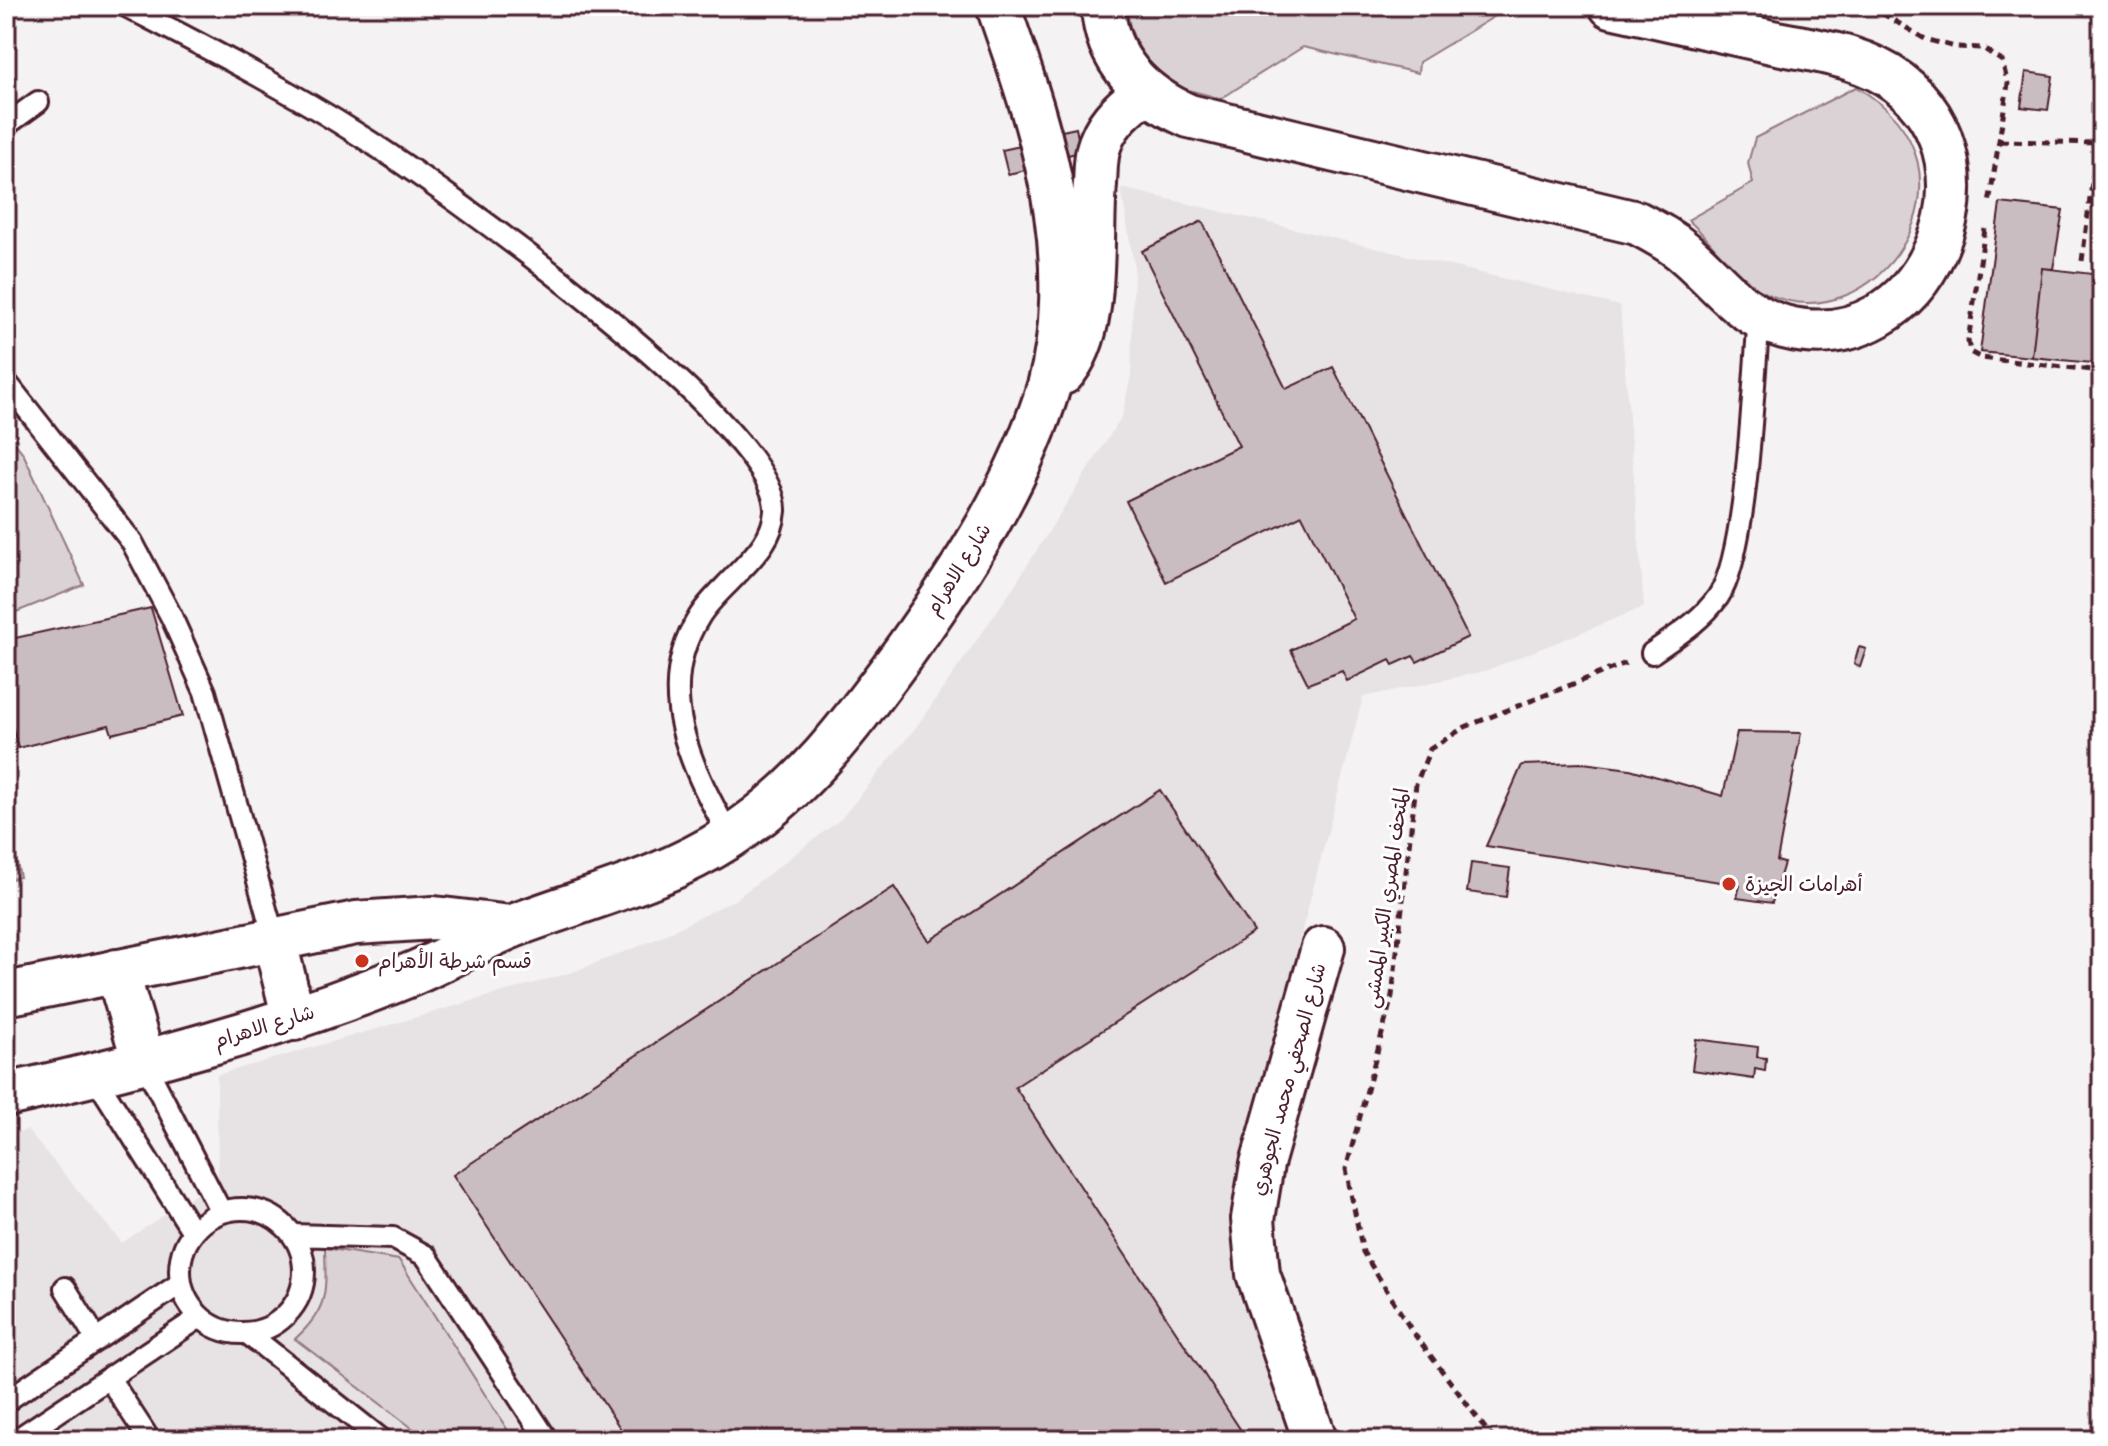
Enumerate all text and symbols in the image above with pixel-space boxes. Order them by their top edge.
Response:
street label: شارع الاهرام [921,519,999,622]
street label: المتحف المصري الكبير الممشى [1360,786,1416,1010]
place label: أهرامات الجيزة [1745,873,1863,897]
marker: أهرامات الجيزة [1720,875,1738,893]
place label: قسم شرطة الأهرام [378,948,532,977]
marker: قسم شرطة الأهرام [353,952,371,970]
street label: شارع الصحفي محمد الجوهري [1246,960,1336,1200]
street label: شارع الاهرام [211,1000,318,1057]

